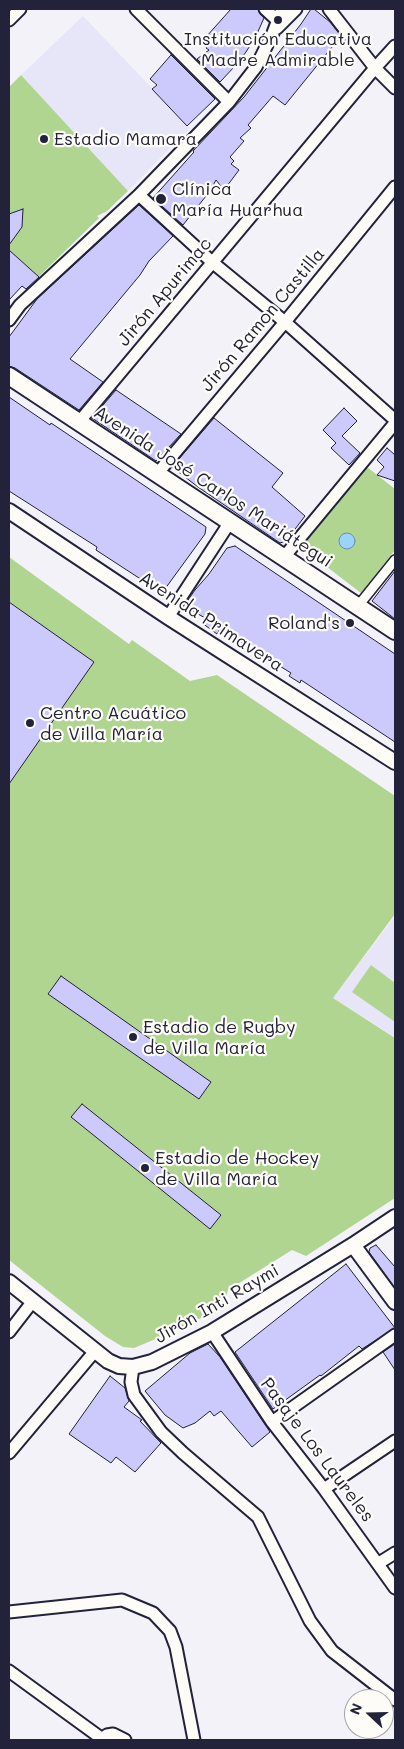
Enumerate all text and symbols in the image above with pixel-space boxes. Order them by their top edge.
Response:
marker: Institución Educativa Madre Admirable [272,14,284,26]
place label: Institución Educativa Madre Admirable [184,28,372,70]
place label: Estadio Mamara [54,128,197,150]
marker: Estadio Mamara [38,133,50,145]
place label: Clínica María Huarhua [172,178,303,220]
marker: Clínica María Huarhua [154,192,168,206]
street label: Jirón Apurimac [113,233,217,351]
street label: Jirón Ramon Castilla [197,244,329,396]
street label: Avenida José Carlos Mariátegui [90,402,336,572]
street label: Avenida Primavera [135,567,287,677]
place label: Roland's [268,612,340,634]
marker: Roland's [344,617,356,629]
place label: Centro Acuático de Villa María [40,702,186,744]
marker: Centro Acuático de Villa María [24,717,36,729]
place label: Estadio de Rugby de Villa María [143,1016,296,1058]
marker: Estadio de Rugby de Villa María [127,1031,139,1043]
place label: Estadio de Hockey de Villa María [155,1147,319,1190]
marker: Estadio de Hockey de Villa María [139,1162,151,1174]
street label: Jirón Inti Raymi [151,1260,283,1348]
street label: Pasaje Los Laureles [256,1374,378,1526]
north arrow [344,1689,394,1739]
text: N [345,1700,366,1717]

